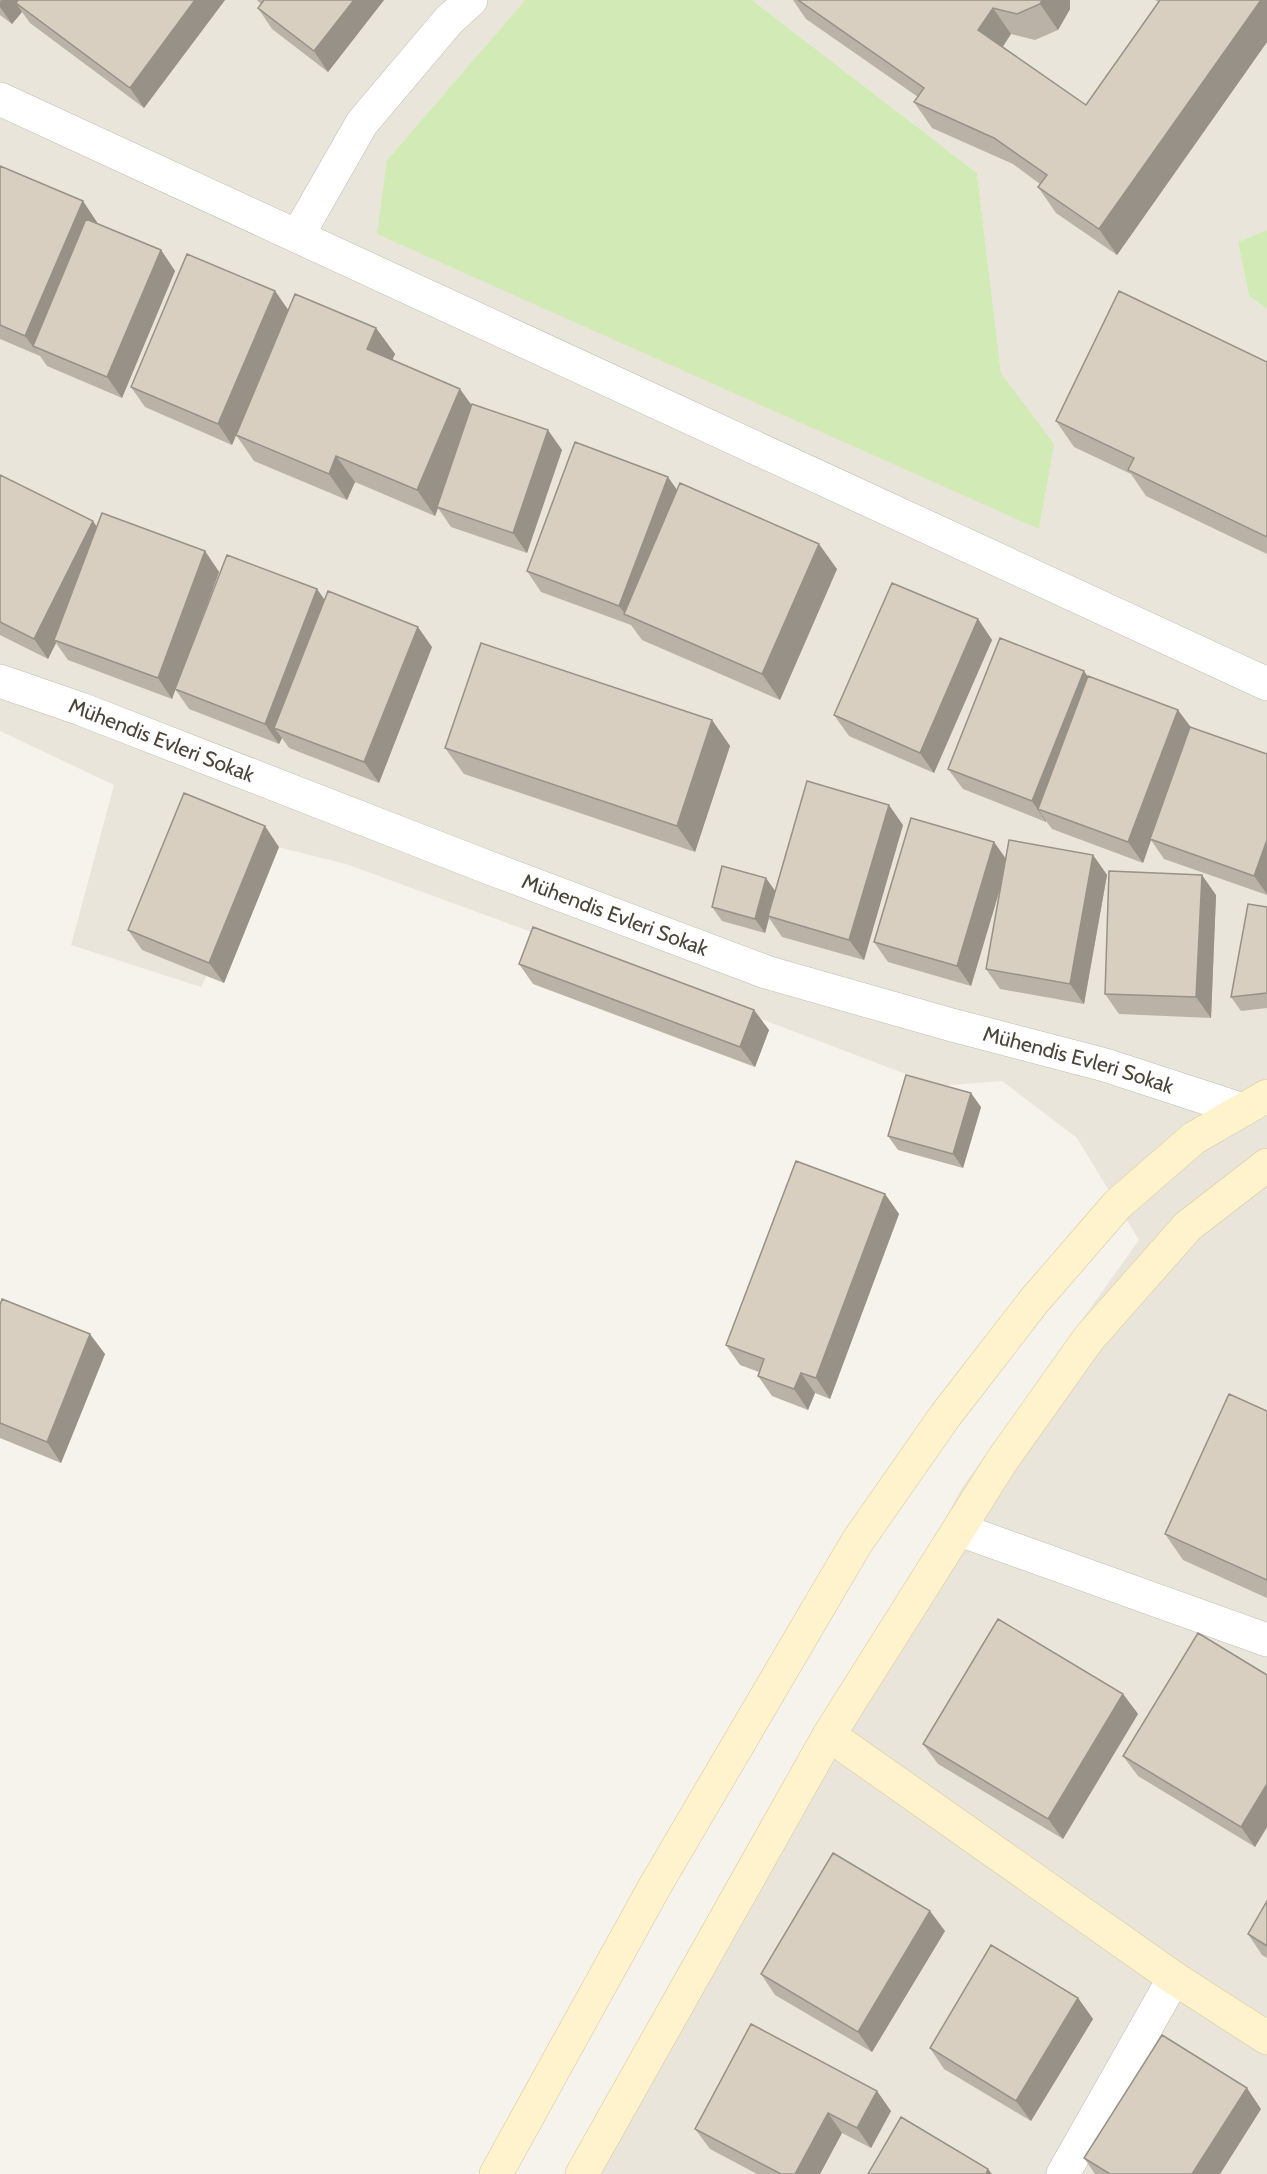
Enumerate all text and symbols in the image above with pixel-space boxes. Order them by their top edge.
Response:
street label: Mühendis Evleri Sokak [66,693,258,787]
street label: Mühendis Evleri Sokak [518,868,712,961]
street label: Mühendis Evleri Sokak [981,1021,1178,1099]

